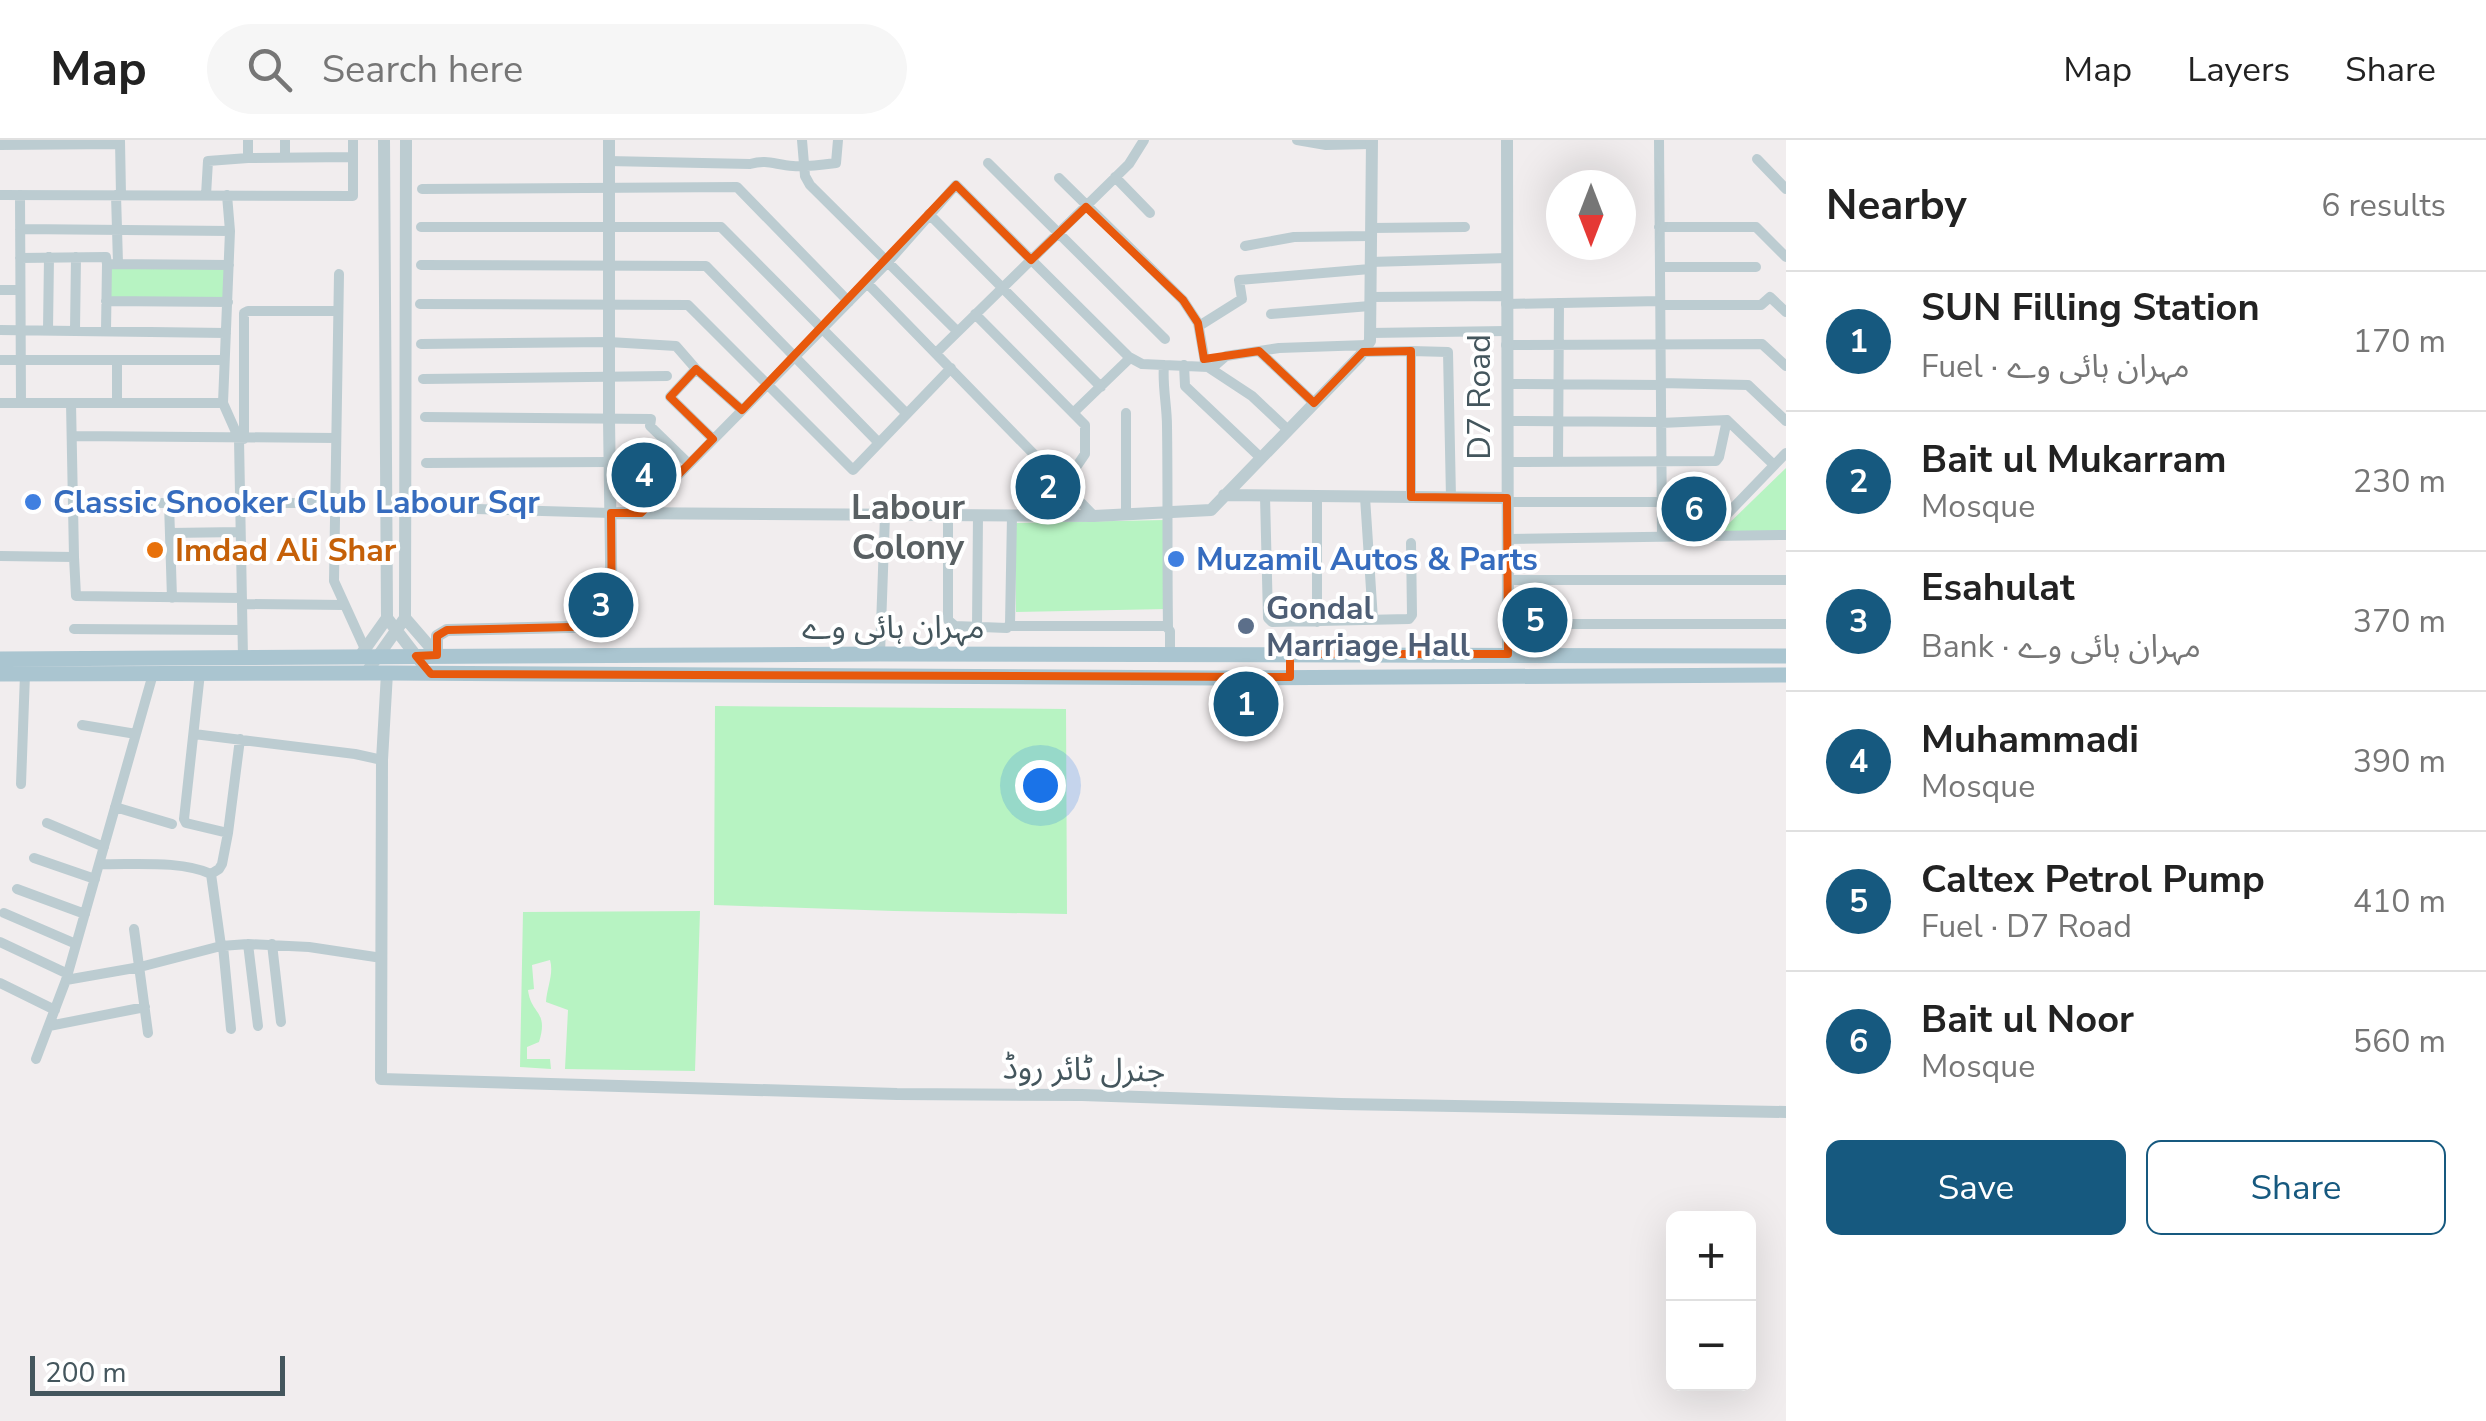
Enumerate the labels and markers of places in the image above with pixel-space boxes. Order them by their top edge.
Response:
pin: 4 [612,438,676,512]
pin: 2 [1016,450,1080,524]
pin: 6 [1662,472,1726,546]
place label: Classic Snooker Club Labour Sqr [53,481,540,524]
marker: Classic Snooker Club Labour Sqr [22,491,44,513]
place label: Imdad Ali Shar [175,529,397,572]
place label: Muzamil Autos & Parts [1196,538,1538,581]
marker: Imdad Ali Shar [144,539,166,561]
marker: Muzamil Autos & Parts [1165,548,1187,570]
pin: 3 [568,568,634,642]
pin: 5 [1502,582,1568,658]
place label: Gondal Marriage Hall [1266,587,1470,667]
marker: Gondal Marriage Hall [1235,615,1257,637]
pin: 1 [1214,666,1278,742]

